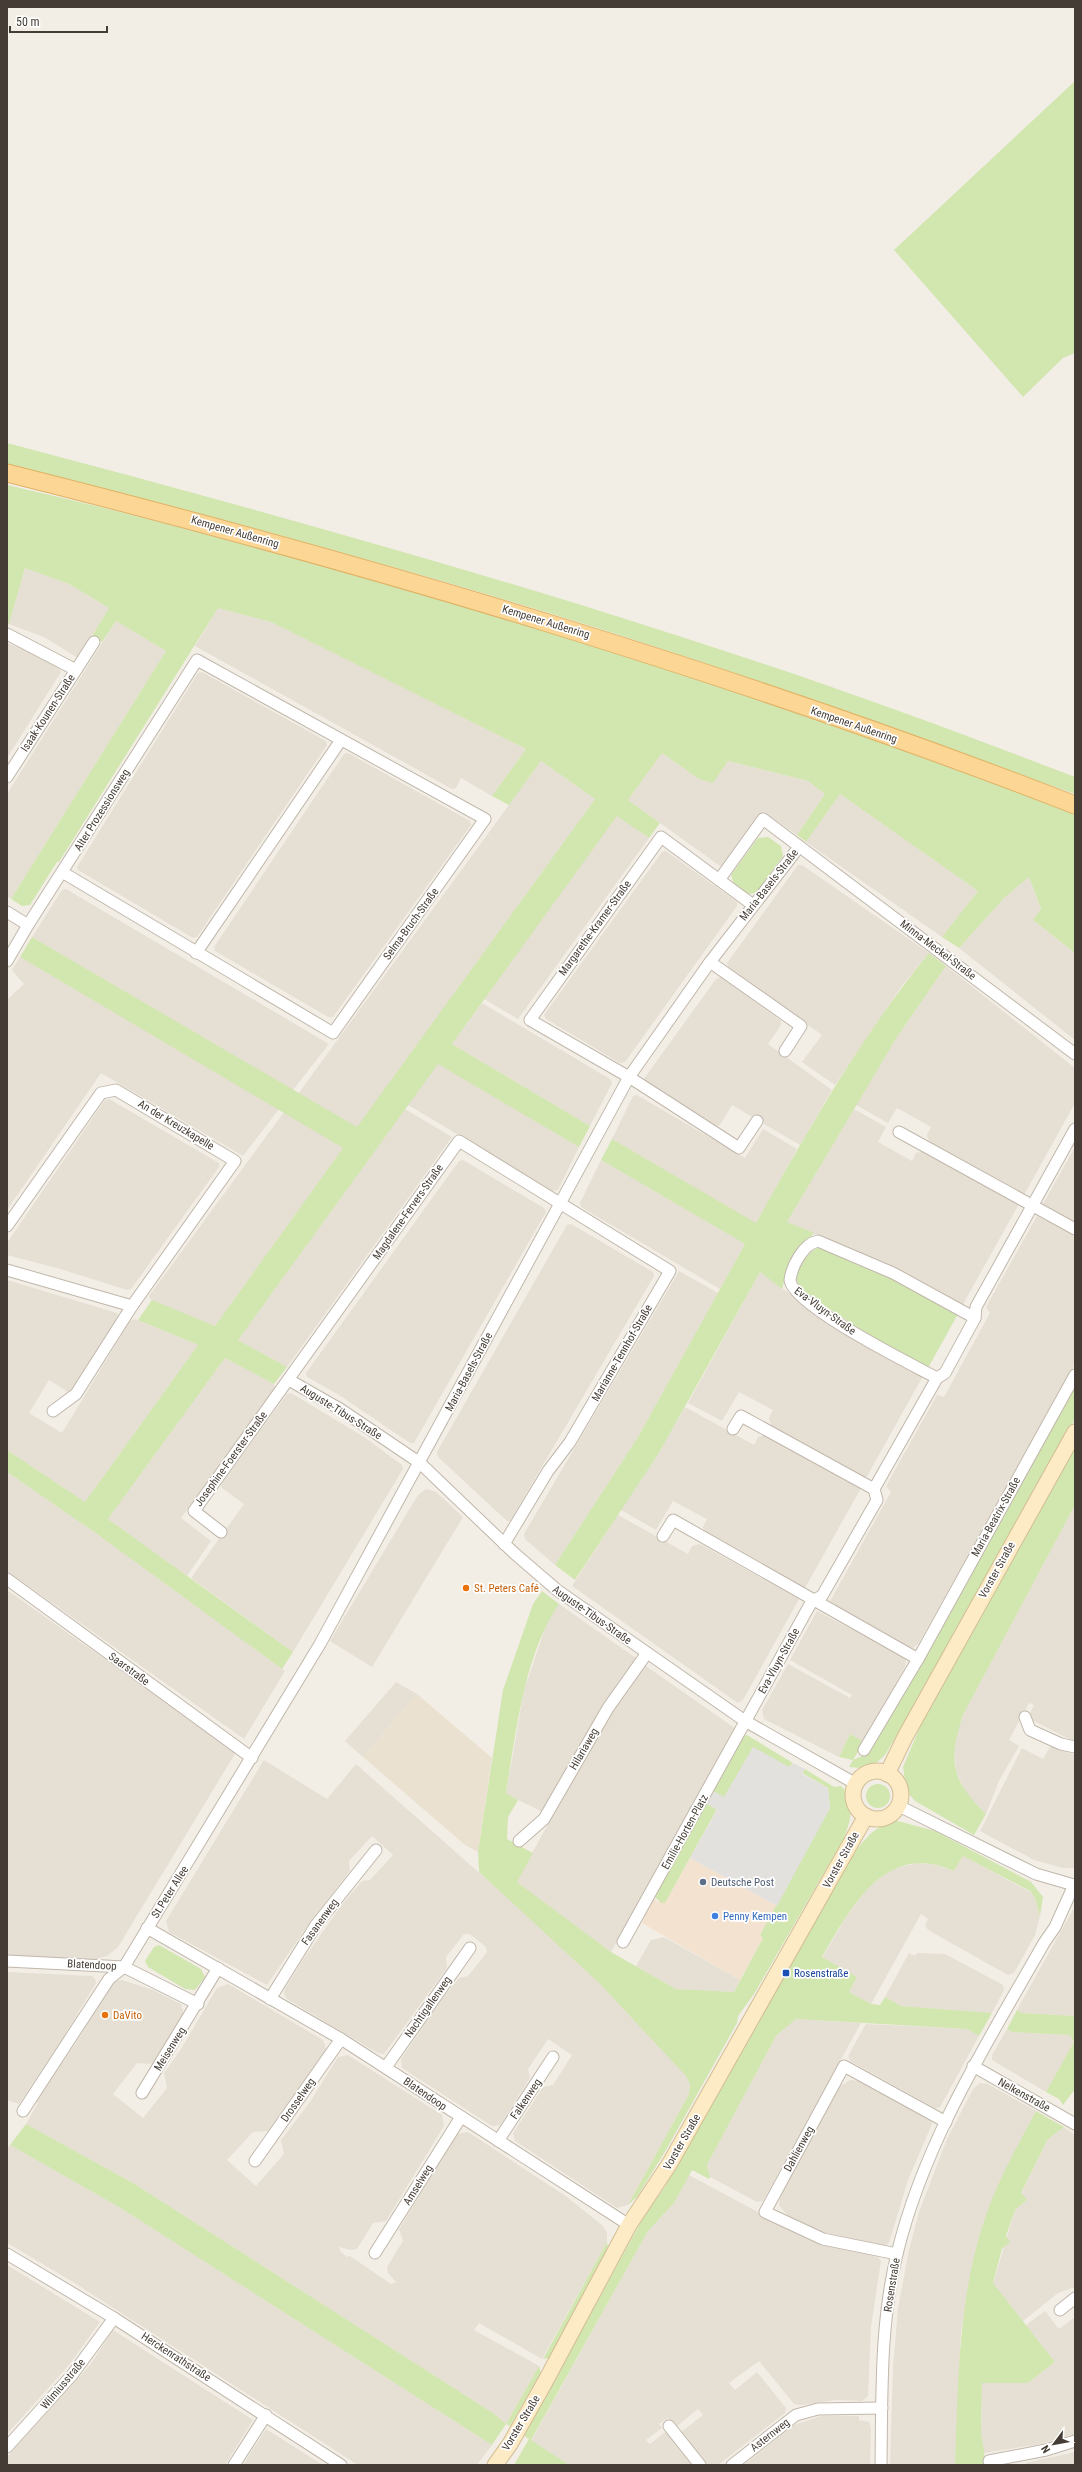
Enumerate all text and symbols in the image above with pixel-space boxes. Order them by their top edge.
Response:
scale bar [10,8,107,34]
text: 50 m [16,15,40,29]
street label: Kempener Außenring [190,513,280,551]
street label: Kempener Außenring [501,603,591,641]
street label: Isaak-Kounen-Straße [18,672,78,754]
street label: Kempener Außenring [809,704,899,746]
street label: Alter Prozessionsweg [72,767,132,853]
street label: Maria-Basels-Straße [737,847,801,923]
street label: Margarethe-Kramer-Straße [556,878,634,978]
street label: Selma-Bruch-Straße [381,885,441,963]
street label: Minna-Meckel-Straße [898,917,978,983]
street label: An der Kreuzkapelle [136,1097,216,1153]
street label: Magdalene-Fervers-Straße [370,1162,446,1262]
street label: Eva-Vluyn-Straße [792,1284,858,1338]
street label: Marianne-Tennhof-Straße [589,1302,655,1404]
street label: Maria-Basels-Straße [443,1330,495,1414]
street label: Auguste-Tibus-Straße [298,1382,384,1442]
street label: Josephine-Foerster-Straße [192,1409,270,1509]
street label: Maria-Beatrix-Straße [969,1475,1023,1559]
street label: Vorster Straße [976,1540,1018,1600]
place label: St. Peters Café [474,1582,539,1595]
marker: St. Peters Café [461,1583,471,1593]
street label: Auguste-Tibus-Straße [550,1583,634,1647]
street label: Eva-Vluyn-Straße [756,1626,802,1696]
street label: Saarstraße [106,1650,152,1688]
street label: Hilariaweg [567,1726,601,1772]
street label: Emilie-Horten-Platz [659,1792,711,1872]
street label: Vorster Straße [820,1830,862,1890]
street label: St.Peter Allee [149,1864,191,1920]
place label: Deutsche Post [711,1876,774,1889]
marker: Deutsche Post [698,1877,708,1887]
street label: Fasanenweg [299,1896,341,1948]
place label: Penny Kempen [723,1910,787,1923]
marker: Penny Kempen [710,1911,720,1921]
street label: Blatendoop [67,1957,117,1973]
place label: Rosenstraße [794,1967,848,1980]
marker: Rosenstraße [781,1968,791,1978]
street label: Nachtigallenweg [402,1974,454,2040]
place label: DaVito [113,2009,142,2022]
marker: DaVito [100,2010,110,2020]
street label: Meisenweg [151,2025,189,2073]
street label: Blatendoop [401,2075,449,2113]
street label: Nelkenstraße [996,2075,1052,2115]
street label: Drosselweg [278,2076,318,2124]
street label: Falkenweg [508,2076,544,2122]
street label: Vorster Straße [661,2112,703,2172]
street label: Dahlienweg [781,2124,817,2174]
street label: Amselweg [401,2162,435,2208]
street label: Rosenstraße [881,2257,903,2313]
street label: Herckenrathstraße [139,2330,213,2384]
street label: Wilmiusstraße [38,2356,88,2412]
street label: Vorster Straße [499,2393,543,2453]
street label: Asternweg [748,2416,792,2454]
north arrow [1034,2424,1074,2464]
text: N [1039,2443,1053,2455]

